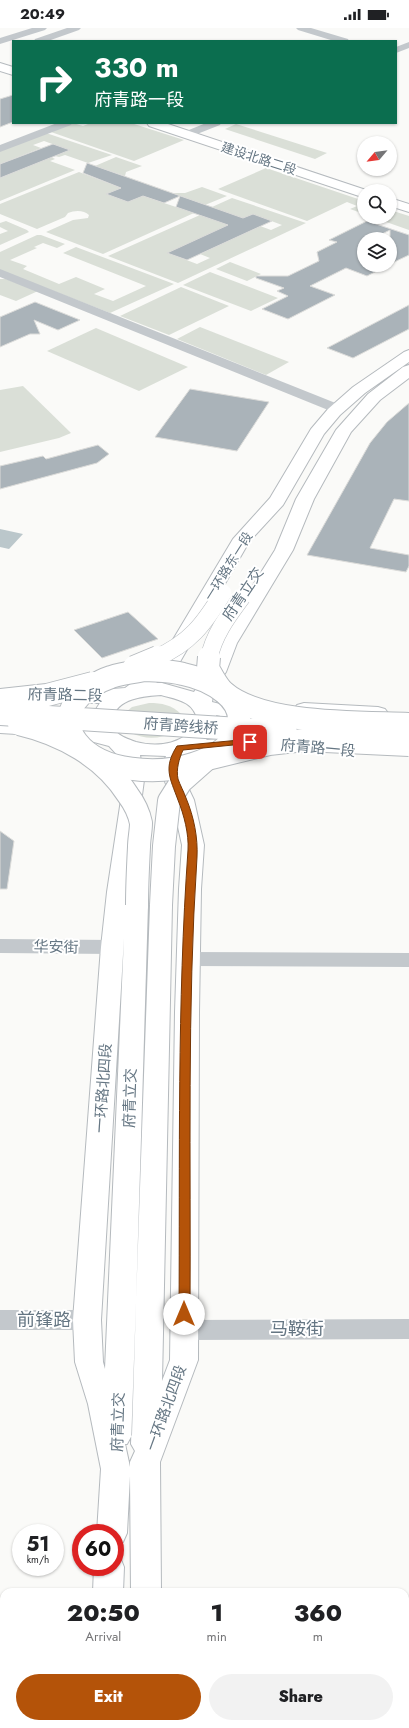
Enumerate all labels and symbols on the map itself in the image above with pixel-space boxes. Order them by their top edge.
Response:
north arrow [357,136,397,176]
street label: 建设北路二段 [219,137,299,180]
street label: 一环路东一段 [200,528,257,604]
street label: 府青立交 [217,563,269,625]
street label: 府青路二段 [27,683,103,707]
street label: 府青跨线桥 [143,712,219,740]
pin [233,725,267,759]
street label: 府青路一段 [280,734,356,762]
street label: 华安街 [33,936,79,958]
street label: 一环路北四段 [89,1042,117,1134]
street label: 府青立交 [118,1068,142,1128]
position arrow [163,1293,205,1335]
street label: 前锋路 [17,1307,71,1333]
street label: 马鞍街 [270,1316,324,1342]
street label: 一环路北四段 [140,1362,192,1454]
street label: 府青立交 [106,1392,130,1452]
speed limit sign: 60 [72,1524,124,1576]

